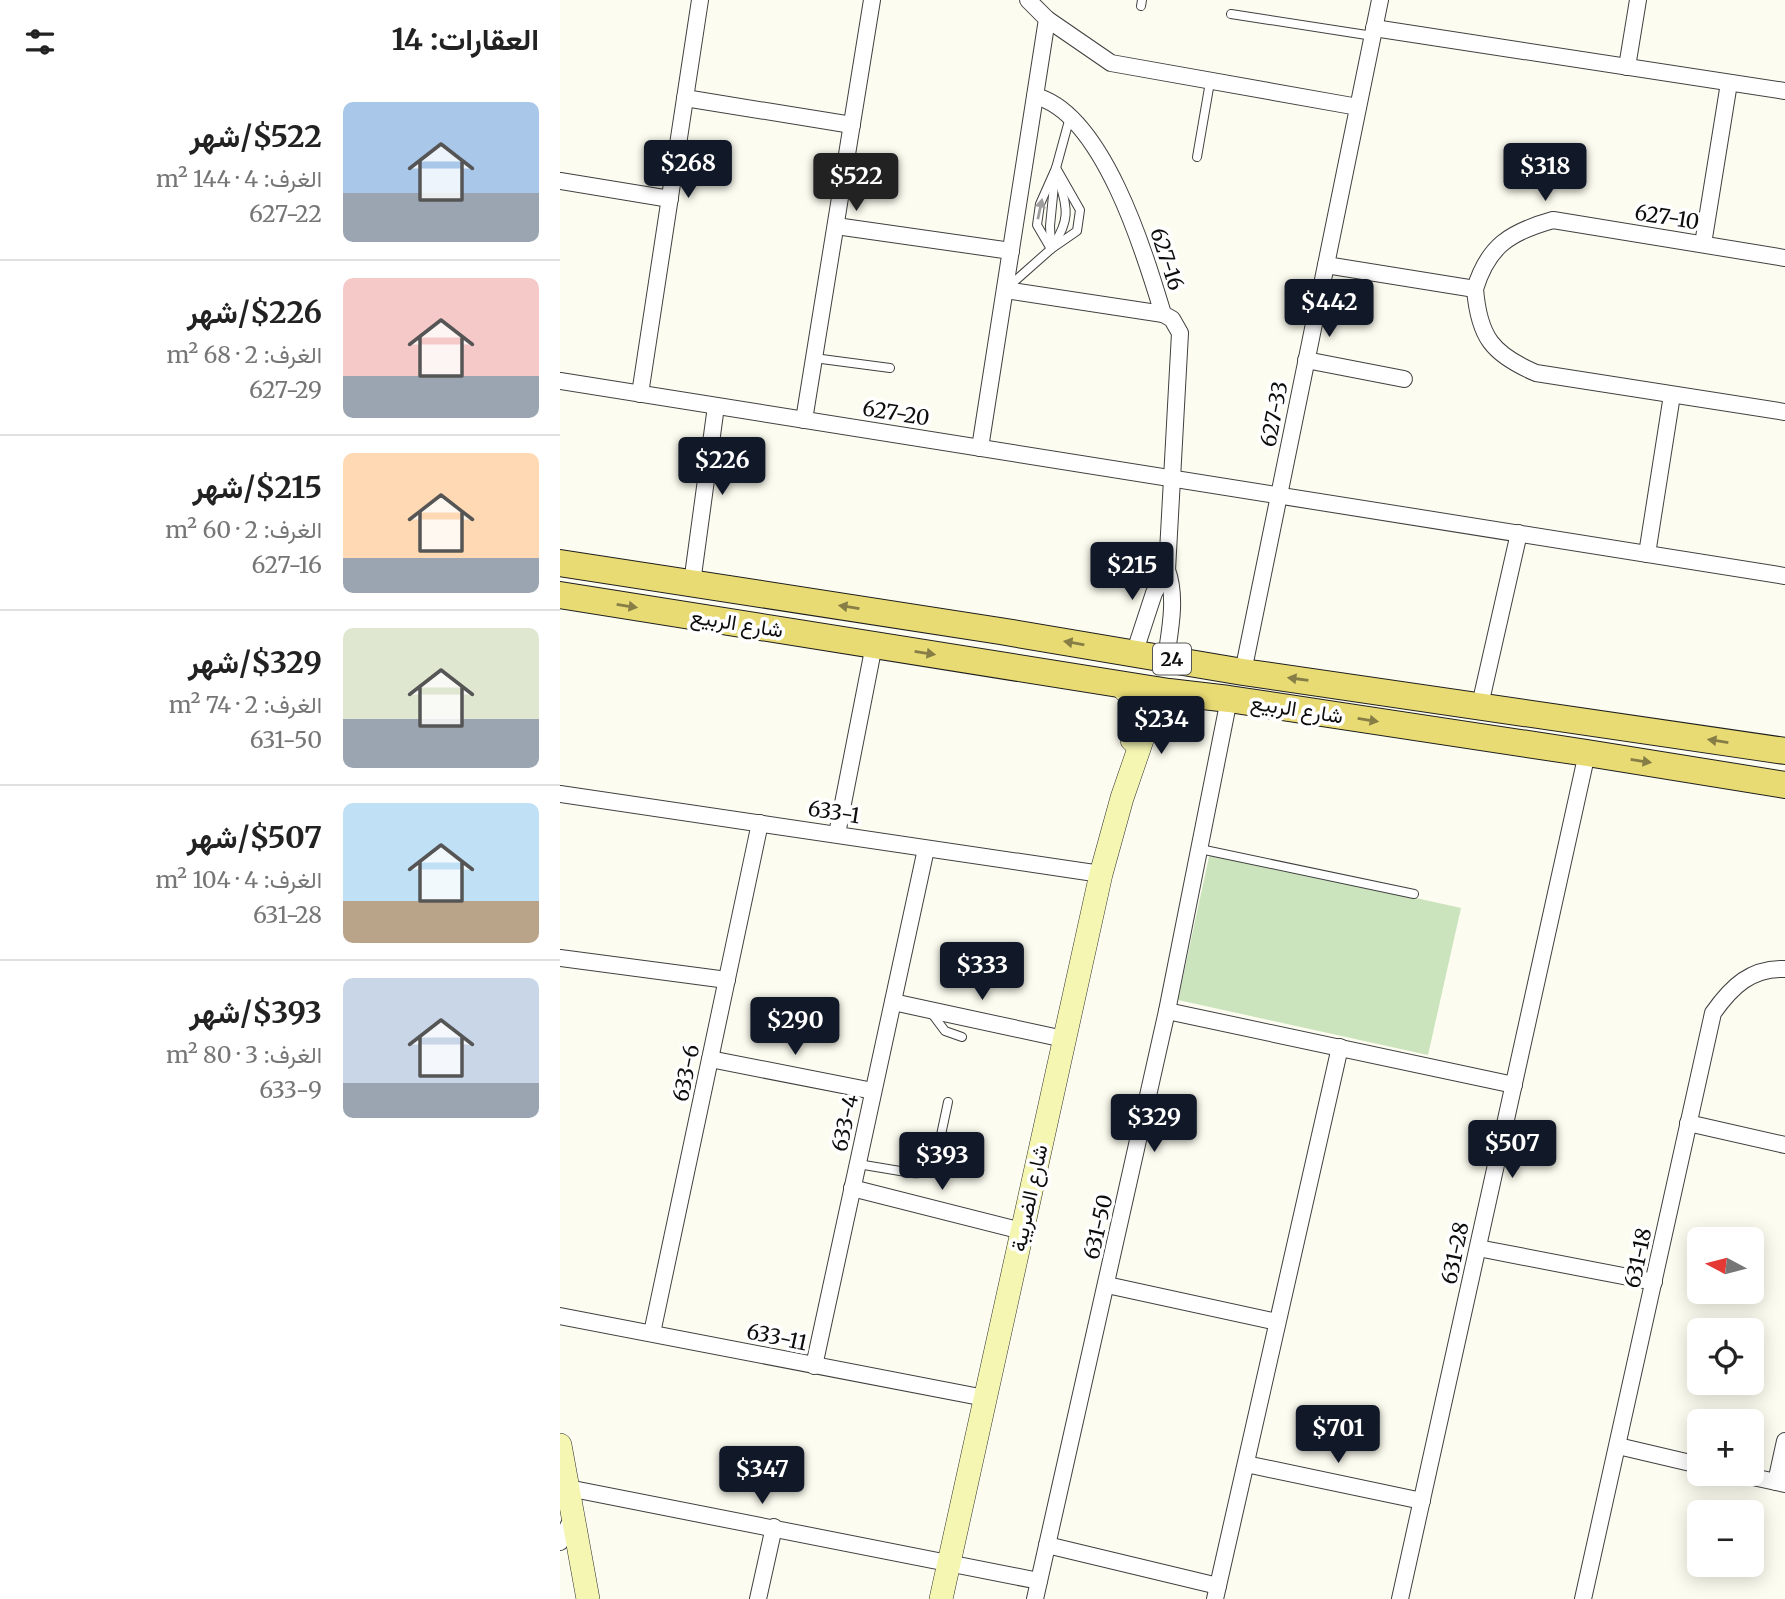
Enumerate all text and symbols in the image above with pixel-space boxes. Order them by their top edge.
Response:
text: العقارات: 14 [391,20,539,58]
icon: filters [21,23,59,61]
text: $522/شهر [189,117,322,155]
icon: home [399,130,483,214]
pin: $268 [647,140,729,200]
pin: $318 [1504,144,1586,203]
text: $268 [660,148,716,177]
text: $318 [1519,151,1571,180]
pin: $522 [815,154,897,213]
text: $522 [829,161,883,190]
text: الغرف: 4 · 144 m² [156,164,322,193]
one-way arrow [1035,198,1046,220]
text: 627-22 [249,199,322,228]
street label: 627-10 [1633,199,1701,235]
street label: 627-16 [1144,224,1190,294]
pin: $442 [1288,280,1370,339]
text: $442 [1301,287,1357,316]
text: $226/شهر [187,293,322,331]
icon: home [399,306,483,390]
text: الغرف: 2 · 68 m² [166,340,322,369]
text: 627-29 [249,375,322,404]
street label: 627-33 [1254,379,1294,449]
street label: 627-20 [861,394,931,432]
pin: $226 [681,438,763,497]
text: $226 [694,445,750,474]
text: $215/شهر [192,468,322,506]
icon: home [399,481,483,565]
text: الغرف: 2 · 60 m² [165,515,322,544]
pin: $215 [1091,542,1173,602]
text: 627-16 [252,550,322,579]
text: $215 [1106,550,1158,579]
one-way arrow [617,600,639,611]
street label: شارع الربيع [689,602,785,645]
one-way arrow [838,602,860,613]
one-way arrow [1063,637,1085,648]
text: $329/شهر [188,643,322,681]
road number: 24 [1153,644,1191,674]
one-way arrow [914,648,936,659]
icon: home [399,656,483,740]
one-way arrow [1287,674,1309,685]
street label: شارع الربيع [1249,688,1345,731]
text: الغرف: 2 · 74 m² [169,690,322,719]
pin: $234 [1120,696,1202,756]
text: $234 [1133,704,1189,733]
one-way arrow [1357,714,1379,725]
text: 631-50 [250,725,322,754]
one-way arrow [1706,735,1728,746]
one-way arrow [1630,756,1652,767]
street label: 633-1 [806,795,862,829]
text: $507/شهر [187,818,322,856]
icon: home [399,831,483,915]
text: الغرف: 4 · 104 m² [155,865,322,894]
text: 631-28 [253,900,322,929]
pin: $333 [941,942,1023,1002]
text: $333 [956,950,1008,979]
text: $393/شهر [189,993,322,1031]
pin: $290 [754,998,836,1057]
text: $290 [766,1005,824,1034]
icon: home [399,1006,483,1090]
text: الغرف: 3 · 80 m² [166,1040,322,1069]
street label: 633-6 [667,1042,705,1104]
text: 633-9 [259,1075,322,1104]
street label: 633-4 [826,1092,864,1154]
pin: $329 [1113,1094,1195,1154]
text: $329 [1127,1102,1181,1131]
pin: $507 [1471,1120,1553,1180]
text: $507 [1484,1128,1540,1157]
pin: $393 [901,1132,983,1192]
text: $393 [915,1140,969,1169]
street label: شارع الضريبة [1004,1142,1055,1254]
street label: 631-50 [1077,1192,1119,1262]
street label: 631-28 [1435,1219,1475,1287]
street label: 631-18 [1618,1225,1658,1291]
north arrow [1687,1227,1764,1304]
map controls [1687,1227,1764,1577]
street label: 633-11 [744,1317,810,1357]
button: locate [1687,1318,1764,1395]
pin: $701 [1297,1406,1379,1465]
button: + [1687,1409,1764,1486]
text: $701 [1312,1413,1364,1442]
pin: $347 [721,1446,803,1506]
text: $347 [735,1454,789,1483]
button: − [1687,1500,1764,1577]

